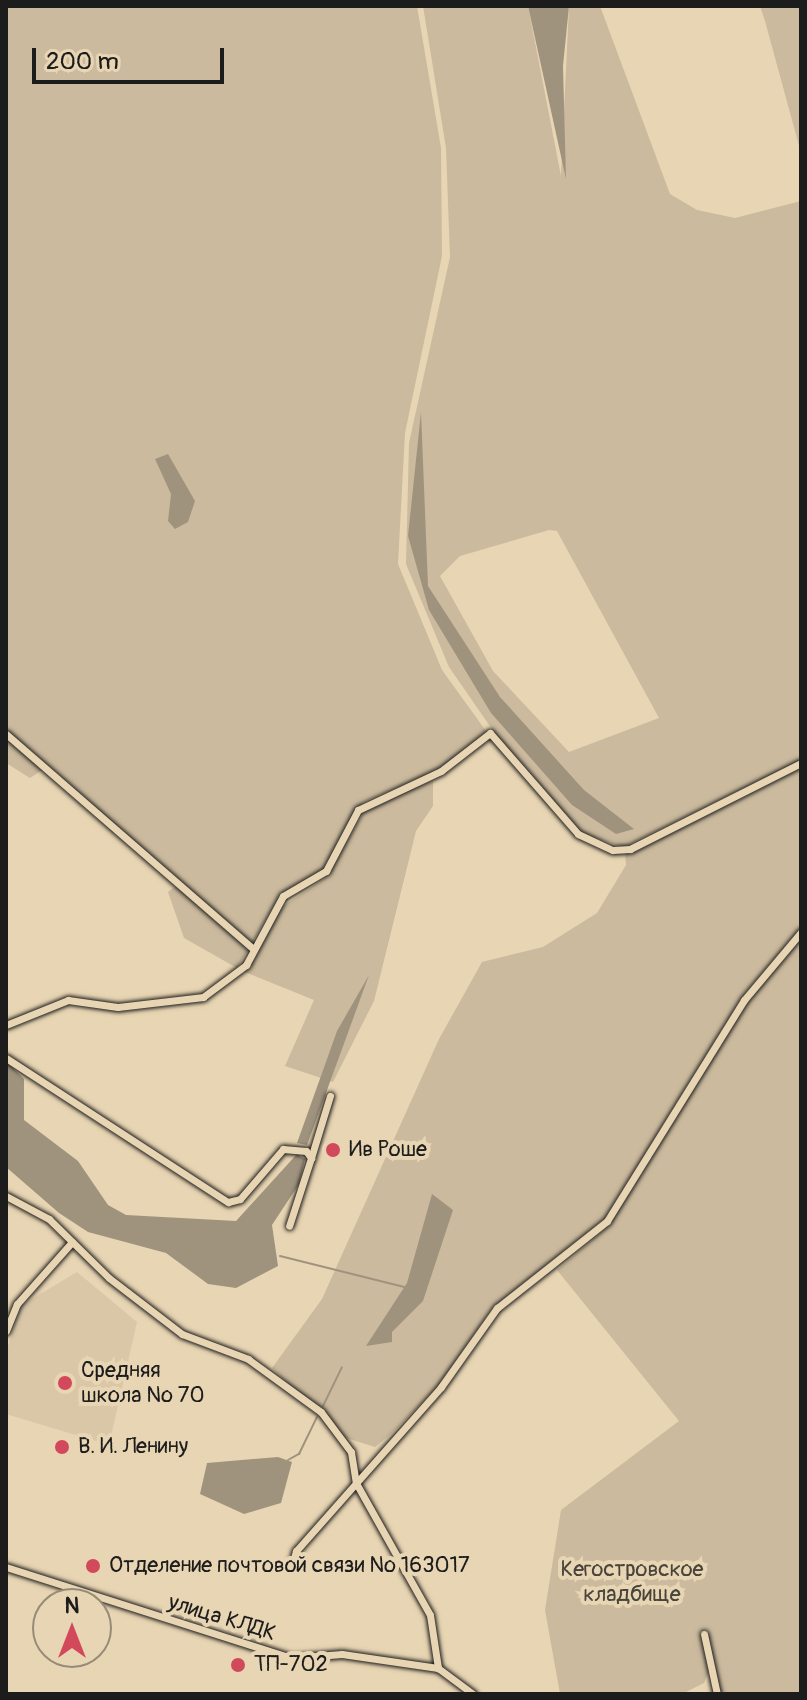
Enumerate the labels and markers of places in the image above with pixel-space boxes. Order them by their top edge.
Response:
place label: Ив Роше [349,1137,427,1163]
marker: Ив Роше [324,1141,342,1159]
place label: Средняя школа № 70 [81,1357,204,1408]
marker: Средняя школа № 70 [56,1374,74,1392]
place label: В. И. Ленину [78,1434,188,1460]
marker: В. И. Ленину [53,1438,71,1456]
place label: Отделение почтовой связи № 163017 [109,1553,470,1579]
marker: Отделение почтовой связи № 163017 [84,1557,102,1575]
place label: ТП-702 [254,1652,328,1678]
marker: ТП-702 [229,1656,247,1674]

